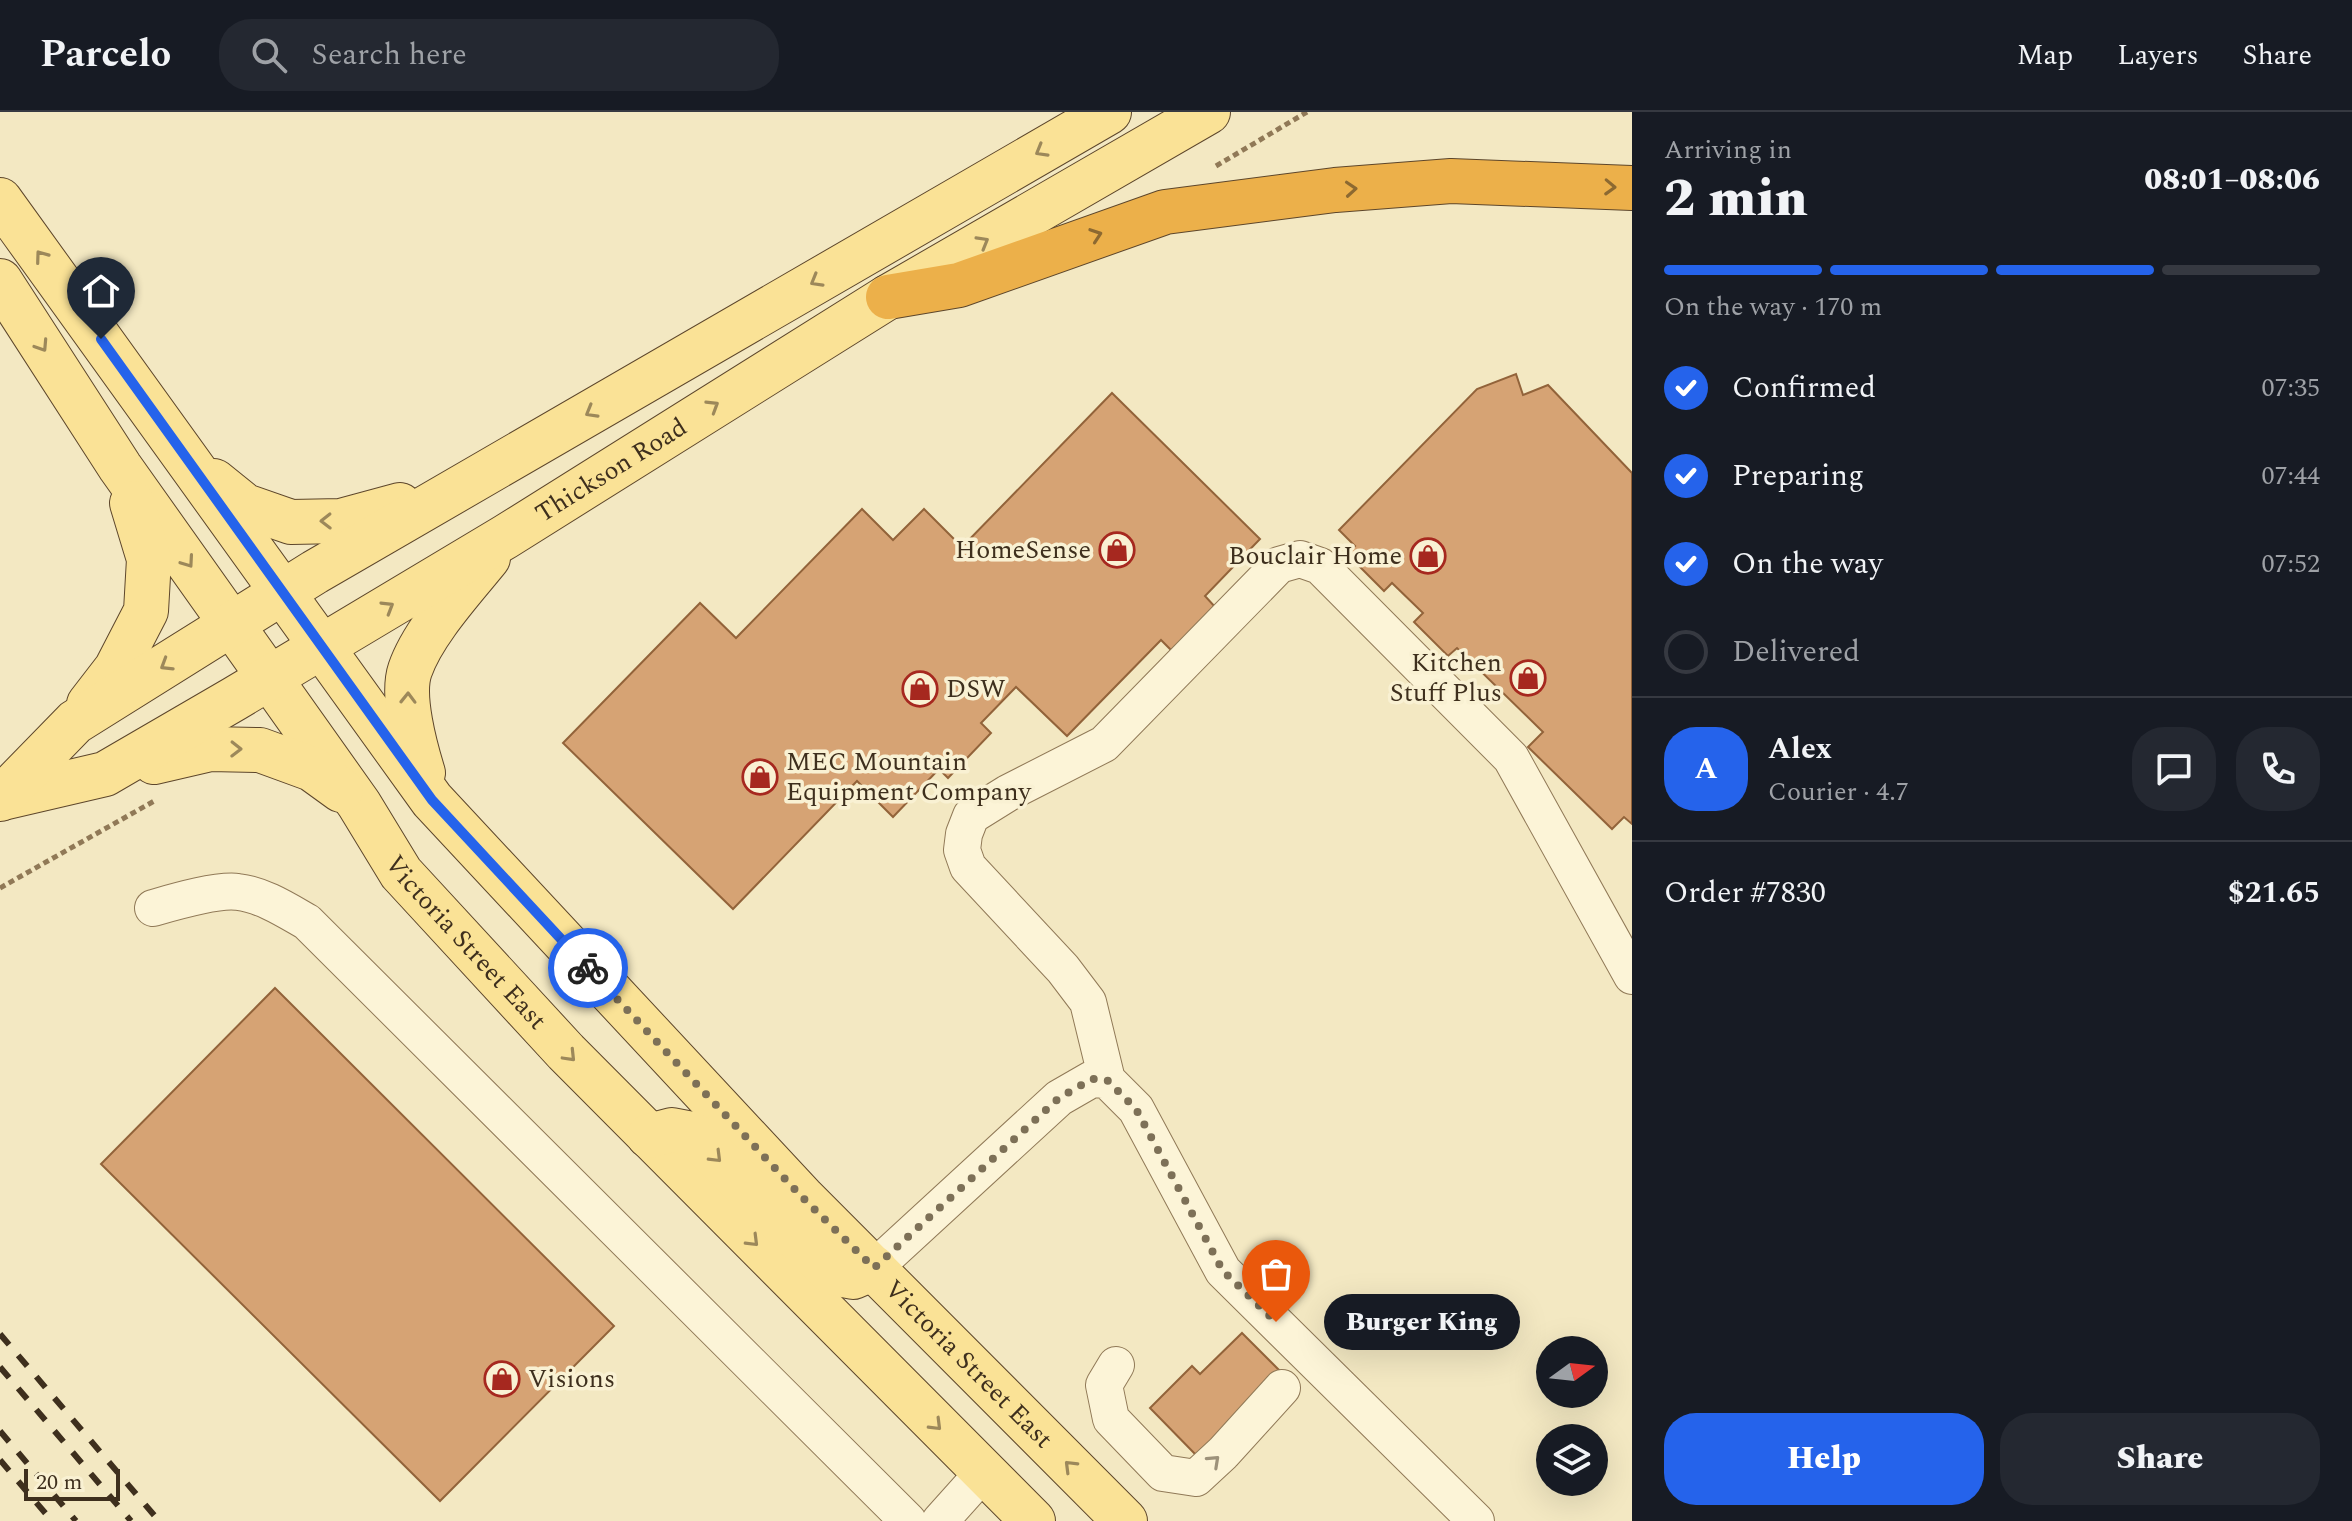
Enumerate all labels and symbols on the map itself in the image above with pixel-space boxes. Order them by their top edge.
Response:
one-way arrow [1035,141,1050,157]
one-way arrow [1604,179,1617,196]
one-way arrow [1344,180,1357,197]
one-way arrow [1088,229,1102,245]
one-way arrow [974,236,989,252]
one-way arrow [36,250,51,264]
pin [67,257,135,339]
one-way arrow [810,271,825,287]
one-way arrow [33,337,48,352]
one-way arrow [704,401,719,416]
one-way arrow [585,402,600,418]
street label: Thickson Road [527,408,695,533]
one-way arrow [319,513,332,530]
place label: HomeSense [955,530,1091,570]
shop icon: HomeSense [1098,531,1136,569]
place label: Bouclair Home [1228,536,1402,576]
shop icon: Bouclair Home [1409,537,1447,575]
one-way arrow [178,553,193,567]
one-way arrow [379,601,394,617]
place label: Kitchen Stuff Plus [1390,643,1502,713]
one-way arrow [160,655,174,670]
shop icon: Kitchen Stuff Plus [1509,659,1547,697]
place label: DSW [946,669,1006,709]
shop icon: DSW [901,670,939,708]
one-way arrow [399,691,417,704]
one-way arrow [230,741,243,758]
place label: MEC Mountain Equipment Company [786,742,1032,812]
shop icon: MEC Mountain Equipment Company [741,758,779,796]
street label: Victoria Street East [375,847,556,1039]
courier [548,928,628,1008]
one-way arrow [561,1047,575,1061]
one-way arrow [707,1148,721,1162]
one-way arrow [744,1232,758,1246]
pin [1242,1240,1310,1322]
street label: Victoria Street East [875,1270,1062,1458]
callout: Burger King [1324,1294,1520,1350]
north arrow [1536,1336,1608,1408]
place label: Visions [528,1359,615,1399]
shop icon: Visions [483,1360,521,1398]
one-way arrow [927,1416,941,1430]
one-way arrow [1205,1456,1219,1471]
one-way arrow [1065,1461,1079,1475]
scale bar [24,1465,120,1501]

